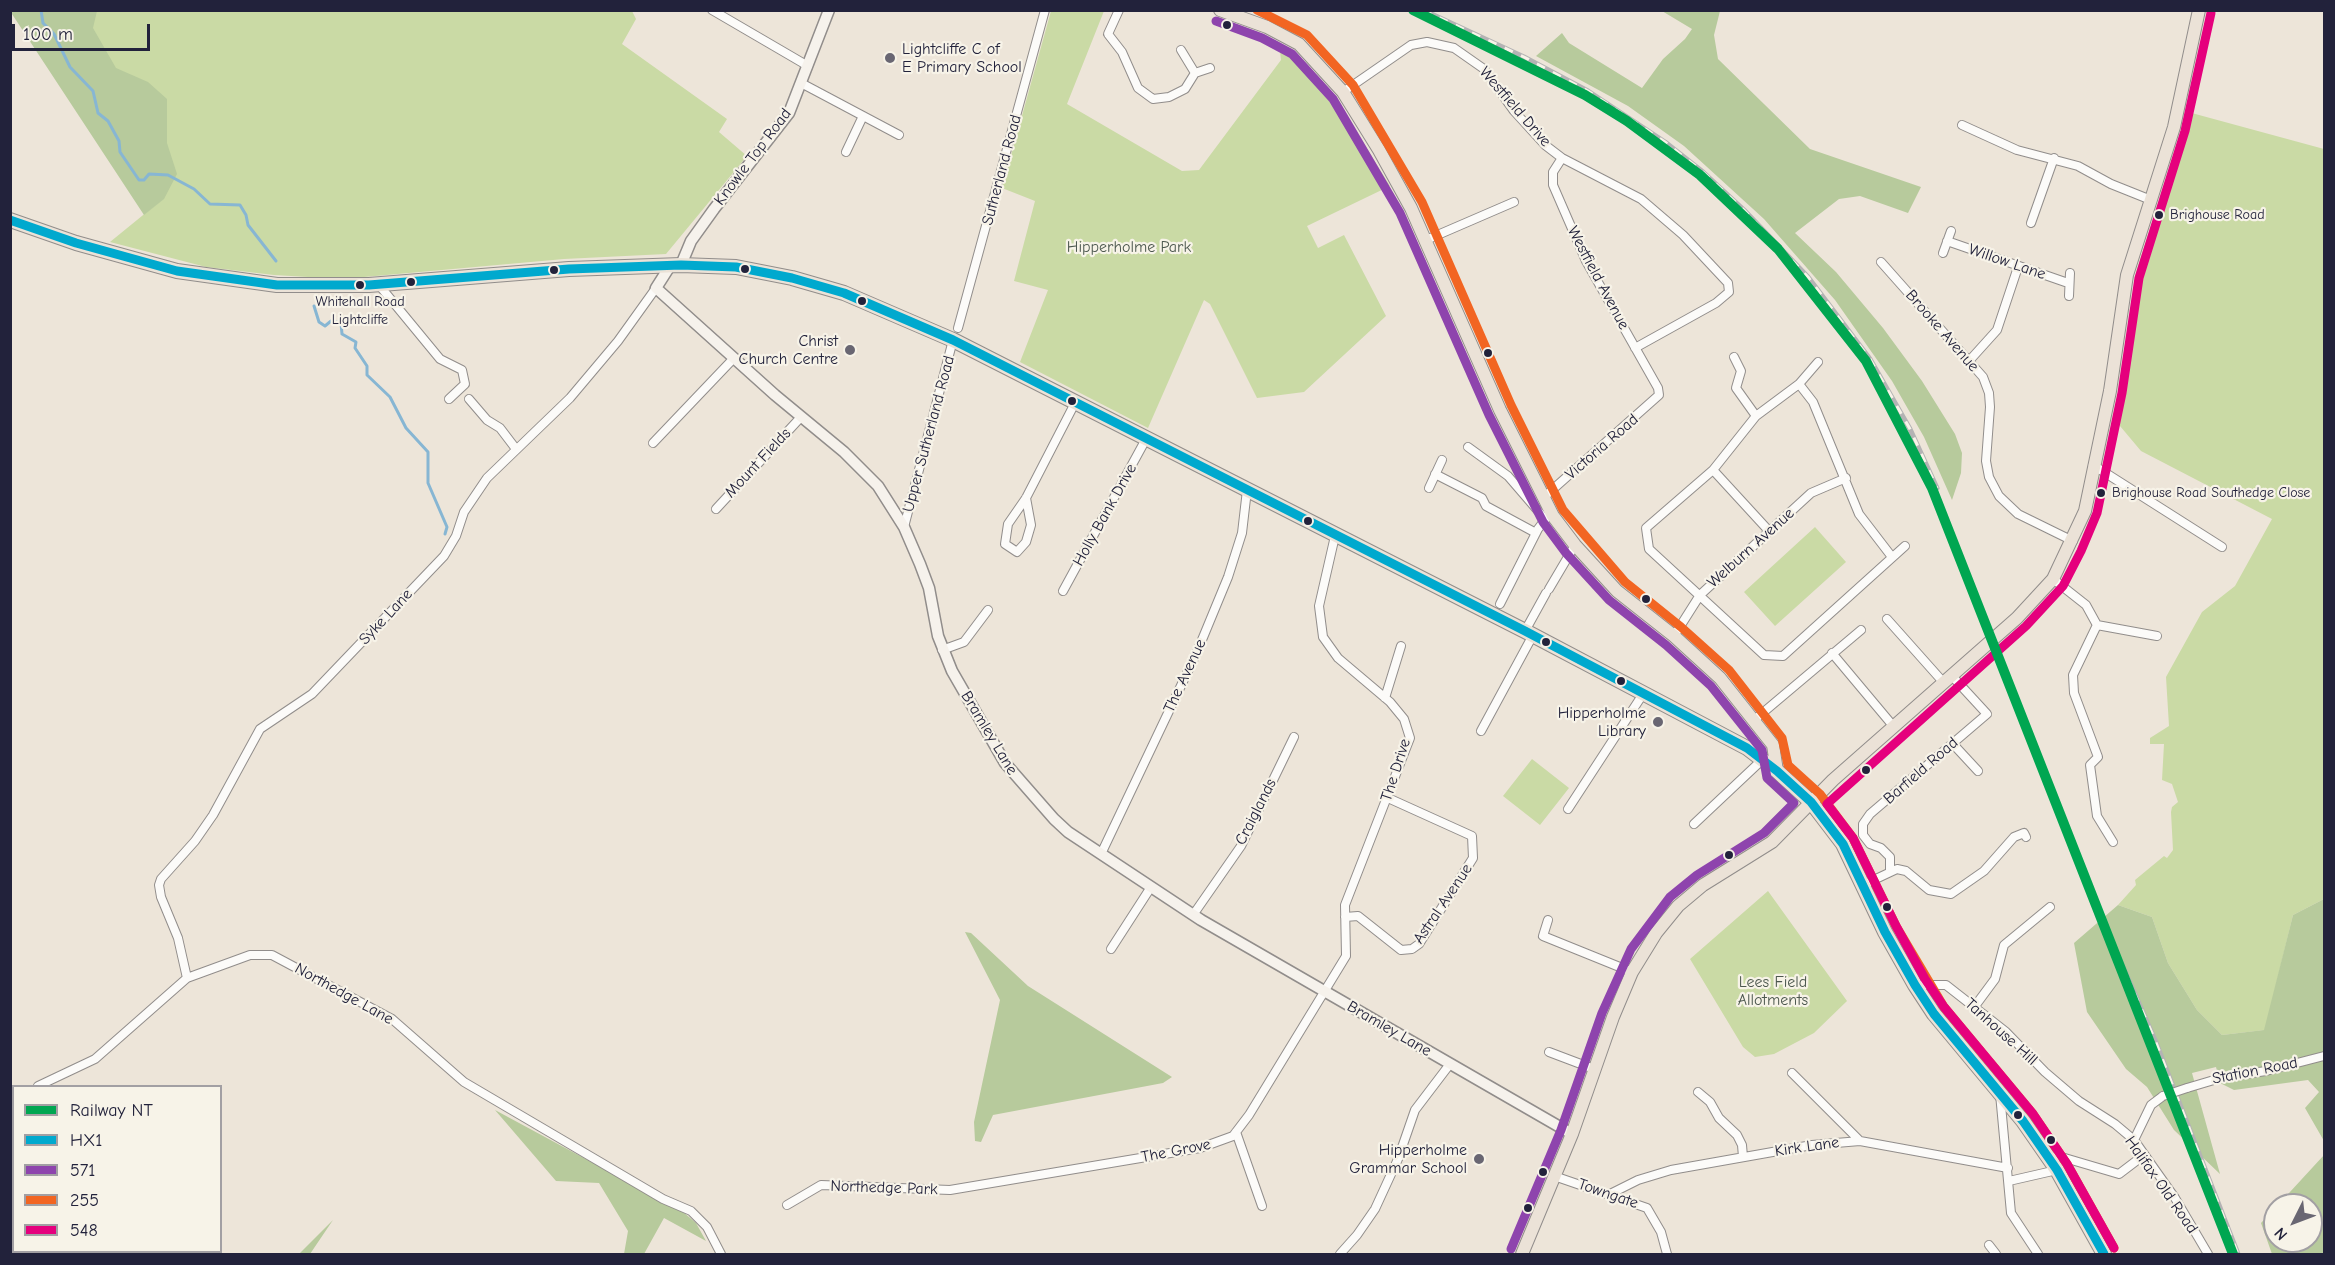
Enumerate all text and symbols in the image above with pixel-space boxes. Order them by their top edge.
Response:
scale bar [15,12,153,50]
unlabelled marker [1221,19,1233,31]
text: 100 m [23,24,73,45]
place label: Lightcliffe C of E Primary School [902,39,1022,77]
marker: Lightcliffe C of E Primary School [883,51,897,65]
street label: Westfield Drive [1475,63,1555,151]
street label: Knowle Top Road [710,105,796,209]
street label: Sutherland Road [978,113,1026,227]
place label: Brighouse Road [2170,207,2265,223]
marker: Brighouse Road [2153,209,2165,221]
street label: Westfield Avenue [1563,223,1633,333]
park label: Hipperholme Park [1067,237,1191,257]
street label: Willow Lane [1966,240,2048,284]
unlabelled marker [739,263,751,275]
unlabelled marker [548,264,560,276]
unlabelled marker [405,276,417,288]
marker: Whitehall Road Lightcliffe [354,279,366,291]
street label: Brooke Avenue [1901,286,1983,376]
place label: Whitehall Road Lightcliffe [315,294,405,326]
unlabelled marker [856,295,868,307]
place label: Christ Church Centre [739,331,838,369]
marker: Christ Church Centre [843,343,857,357]
unlabelled marker [1482,347,1494,359]
street label: Upper Sutherland Road [899,354,959,514]
unlabelled marker [1066,395,1078,407]
street label: Victoria Road [1562,410,1642,484]
street label: Mount Fields [721,424,795,502]
street label: Holly Bank Drive [1069,460,1141,570]
place label: Brighouse Road Southedge Close [2112,485,2310,501]
marker: Brighouse Road Southedge Close [2095,487,2107,499]
street label: Welburn Avenue [1704,504,1798,592]
unlabelled marker [1302,515,1314,527]
street label: Syke Lane [355,585,417,649]
unlabelled marker [1640,593,1652,605]
street label: The Avenue [1160,636,1210,716]
unlabelled marker [1540,636,1552,648]
unlabelled marker [1615,675,1627,687]
street label: Bramley Lane [956,688,1022,778]
place label: Hipperholme Library [1558,703,1646,741]
marker: Hipperholme Library [1651,715,1665,729]
street label: Barfield Road [1880,733,1962,809]
street label: The Drive [1377,736,1415,804]
unlabelled marker [1860,764,1872,776]
street label: Craiglands [1231,776,1281,848]
unlabelled marker [1723,849,1735,861]
street label: Astral Avenue [1409,860,1477,948]
unlabelled marker [1881,901,1893,913]
street label: Northedge Lane [291,959,397,1029]
park label: Lees Field Allotments [1738,972,1808,1010]
street label: Tanhouse Hill [1961,994,2041,1070]
street label: Bramley Lane [1343,997,1435,1061]
street label: Station Road [2211,1053,2299,1089]
legend [12,1085,222,1253]
text: Railway NT [70,1100,153,1121]
unlabelled marker [2012,1109,2024,1121]
text: HX1 [70,1130,102,1151]
street label: Kirk Lane [1774,1133,1840,1161]
street label: Halifax Old Road [2120,1133,2202,1237]
unlabelled marker [2045,1134,2057,1146]
street label: The Grove [1140,1135,1212,1167]
place label: Hipperholme Grammar School [1349,1140,1467,1178]
marker: Hipperholme Grammar School [1472,1152,1486,1166]
text: 571 [70,1160,95,1181]
unlabelled marker [1537,1166,1549,1178]
street label: Towngate [1575,1175,1641,1213]
street label: Northedge Park [830,1177,938,1199]
text: 255 [70,1190,99,1211]
north arrow [2263,1193,2323,1253]
unlabelled marker [1522,1202,1534,1214]
text: 548 [70,1220,98,1241]
text: N [2271,1224,2291,1244]

